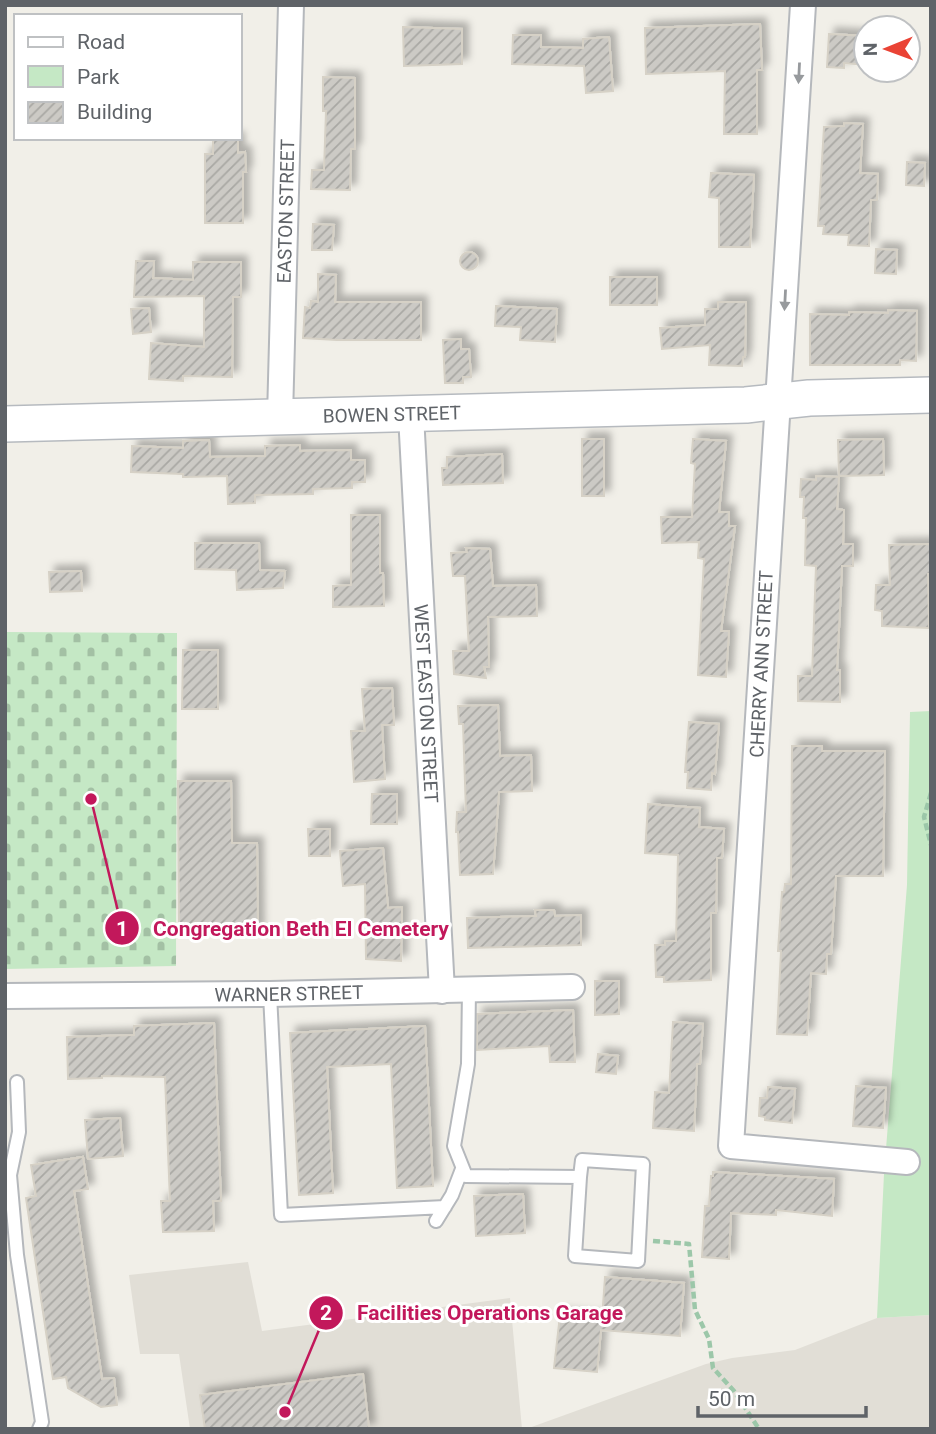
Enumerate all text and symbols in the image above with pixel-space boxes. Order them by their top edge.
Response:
legend [14,14,242,140]
north arrow [852,14,922,84]
text: Road [77,30,125,54]
text: N [859,42,882,56]
one-way arrow [793,63,804,85]
text: Park [77,65,120,89]
text: Building [77,100,152,124]
street label: EASTON STREET [273,139,299,284]
one-way arrow [779,290,790,312]
street label: BOWEN STREET [322,401,461,428]
street label: CHERRY ANN STREET [745,570,778,758]
street label: WEST EASTON STREET [409,604,443,804]
callout: Congregation Beth El Cemetery [104,907,463,949]
text: 1 [116,917,128,941]
text: Congregation Beth El Cemetery [153,917,449,941]
street label: WARNER STREET [214,981,364,1006]
callout: Facilities Operations Garage [308,1292,637,1334]
text: 2 [320,1301,332,1325]
text: Facilities Operations Garage [357,1301,623,1325]
scale bar [698,1374,866,1418]
text: 50 m [708,1387,755,1411]

